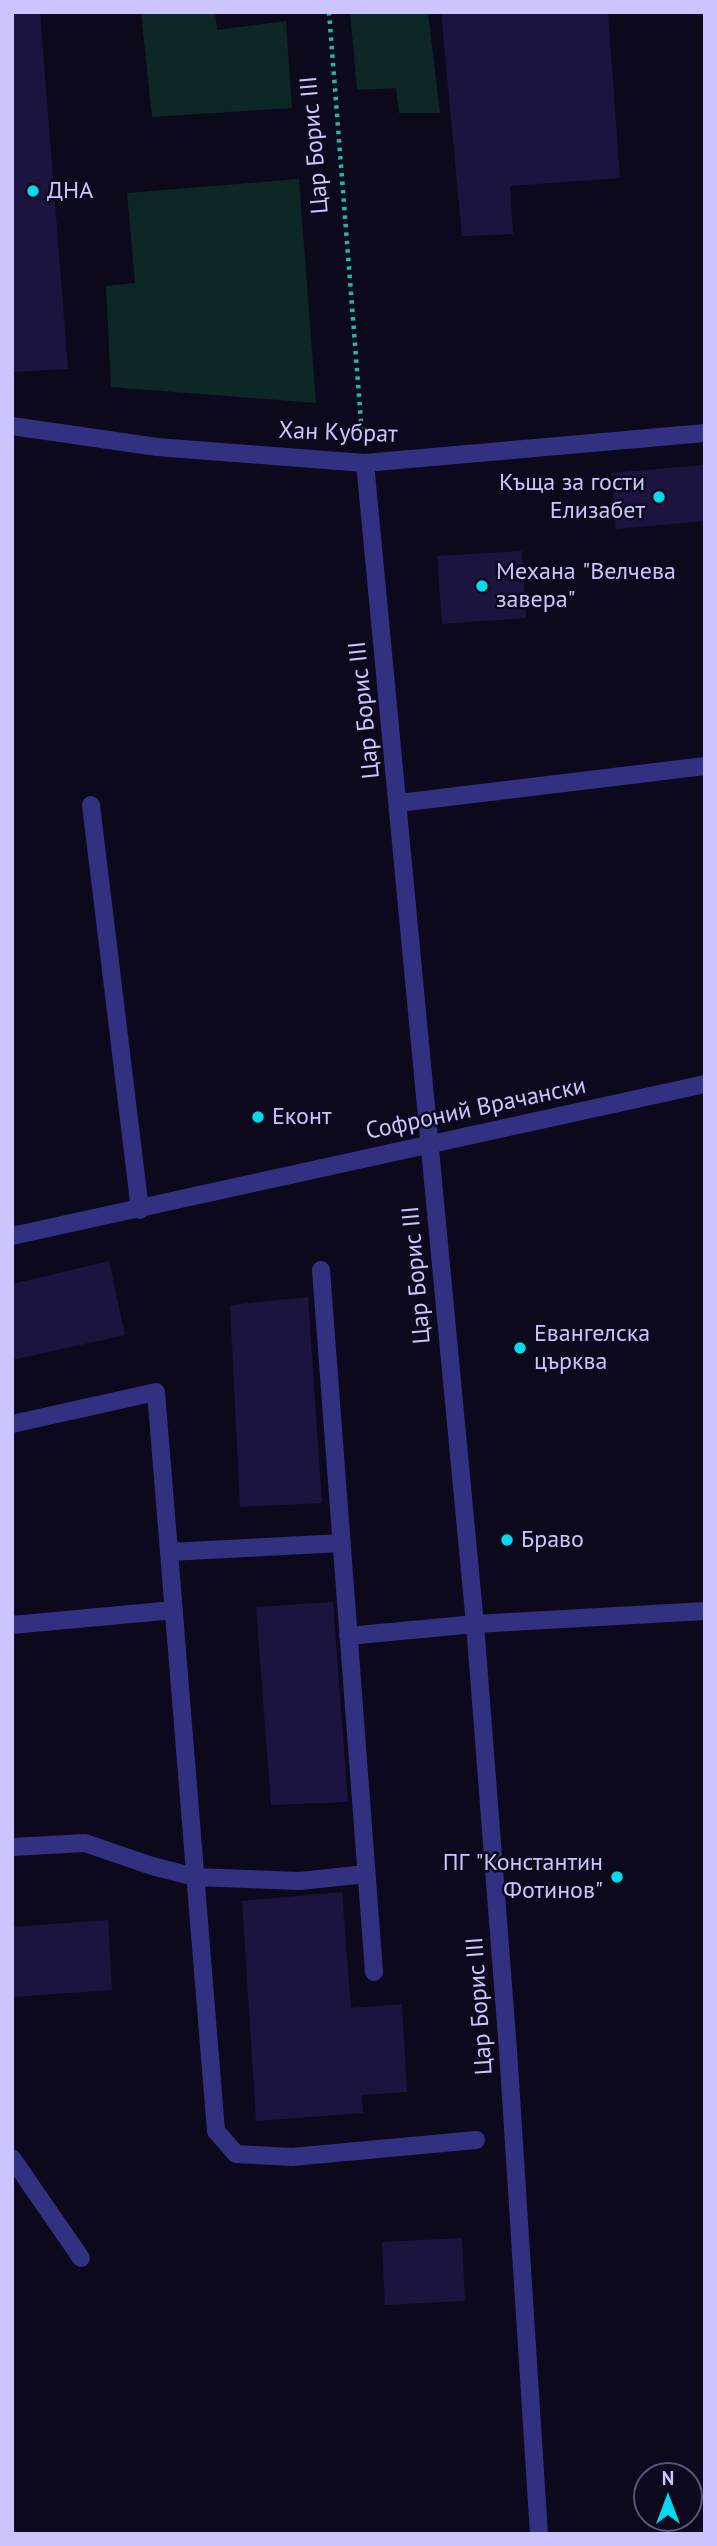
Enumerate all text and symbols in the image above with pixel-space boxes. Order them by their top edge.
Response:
street label: Цар Борис III [295,75,335,215]
place label: ДНА [47,177,93,205]
marker: ДНА [25,183,41,199]
street label: Хан Кубрат [278,417,398,449]
place label: Къща за гости Елизабет [499,469,645,525]
marker: Къща за гости Елизабет [651,489,667,505]
place label: Механа "Велчева завера" [496,558,676,614]
marker: Механа "Велчева завера" [474,578,490,594]
street label: Цар Борис III [343,640,387,780]
street label: Софроний Врачански [363,1072,589,1146]
place label: Еконт [272,1103,331,1131]
marker: Еконт [250,1109,266,1125]
street label: Цар Борис III [397,1205,437,1345]
place label: Евангелска църква [534,1320,650,1376]
marker: Евангелска църква [512,1340,528,1356]
place label: Браво [521,1526,584,1554]
marker: Браво [499,1532,515,1548]
place label: ПГ "Константин Фотинов" [443,1849,603,1905]
marker: ПГ "Константин Фотинов" [609,1869,625,1885]
street label: Цар Борис III [461,1936,499,2076]
north arrow [633,2462,703,2532]
text: N [662,2466,674,2490]

